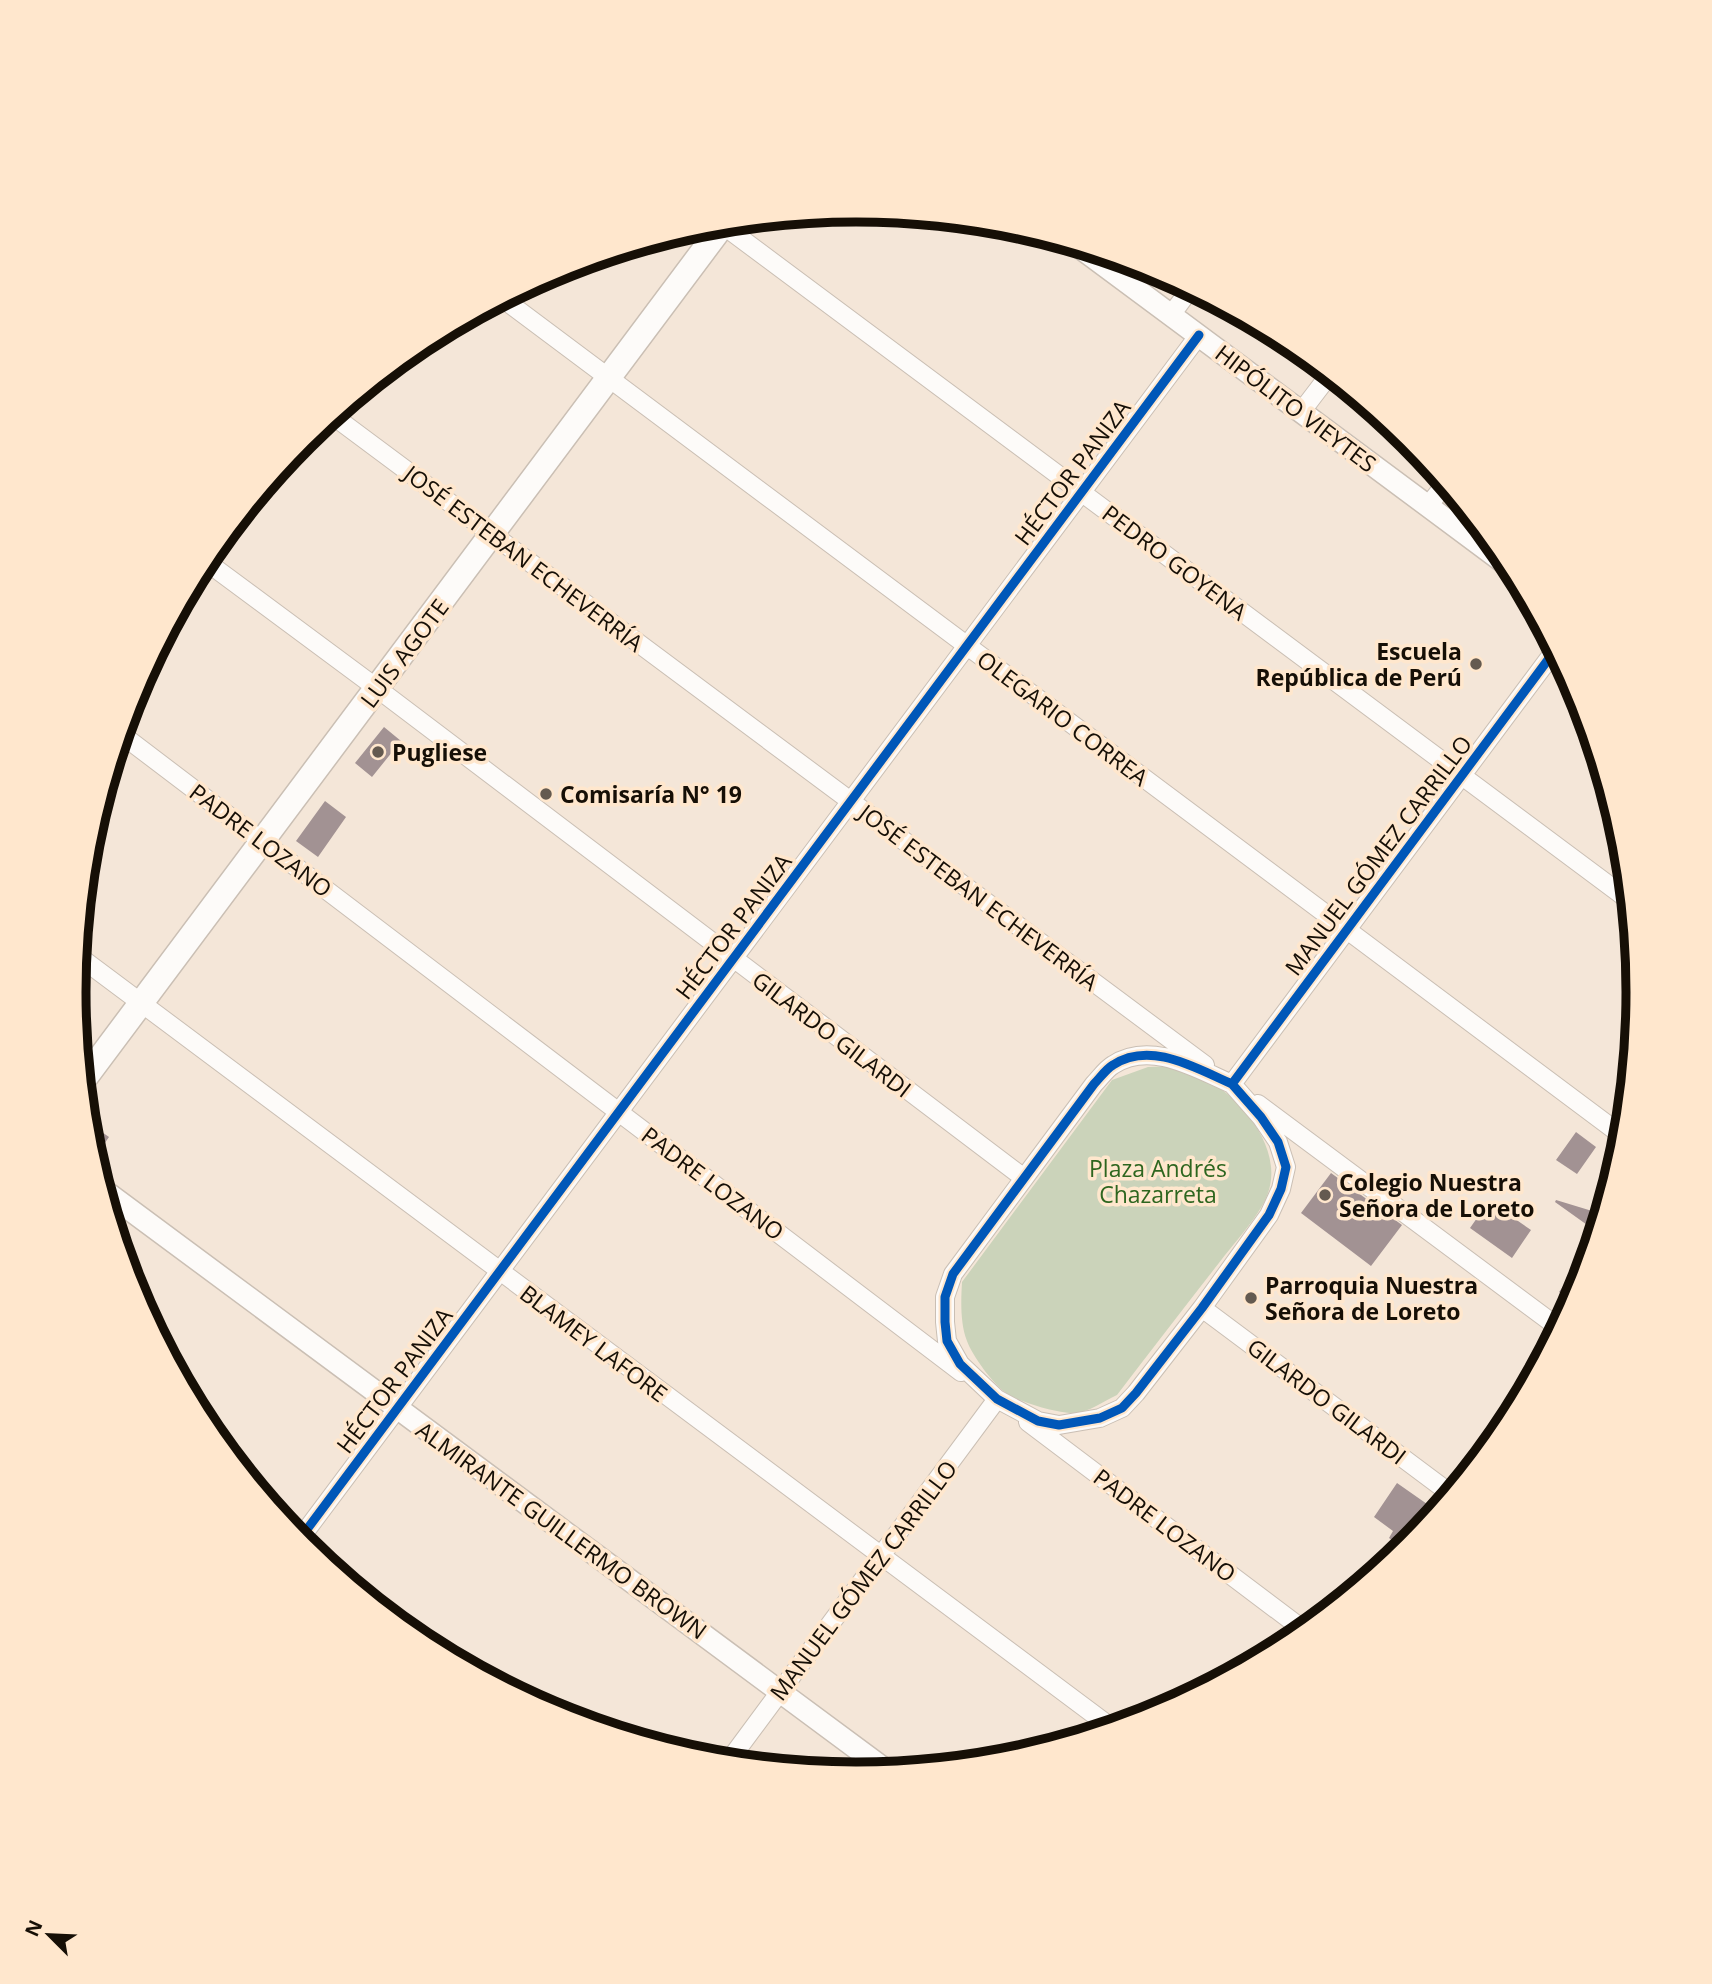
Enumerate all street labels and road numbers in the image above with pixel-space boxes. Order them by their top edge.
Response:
street label: HIPÓLITO VIEYTES [1209,337,1383,479]
street label: HÉCTOR PANIZA [1007,392,1138,551]
street label: JOSÉ ESTEBAN ECHEVERRÍA [396,456,651,659]
street label: PEDRO GOYENA [1096,497,1254,627]
street label: LUIS AGOTE [353,592,455,714]
street label: OLEGARIO CORREA [971,643,1155,793]
street label: MANUEL GÓMEZ CARRILLO [1277,728,1479,982]
street label: PADRE LOZANO [183,776,339,904]
street label: JOSÉ ESTEBAN ECHEVERRÍA [851,795,1106,998]
street label: HÉCTOR PANIZA [668,846,799,1005]
street label: GILARDO GILARDI [746,964,918,1104]
street label: PADRE LOZANO [635,1119,791,1247]
street label: BLAMEY LAFORE [514,1277,674,1409]
street label: HÉCTOR PANIZA [329,1300,460,1459]
street label: GILARDO GILARDI [1241,1331,1413,1471]
street label: ALMIRANTE GUILLERMO BROWN [410,1414,714,1646]
street label: MANUEL GÓMEZ CARRILLO [762,1453,964,1707]
street label: PADRE LOZANO [1087,1461,1243,1589]

